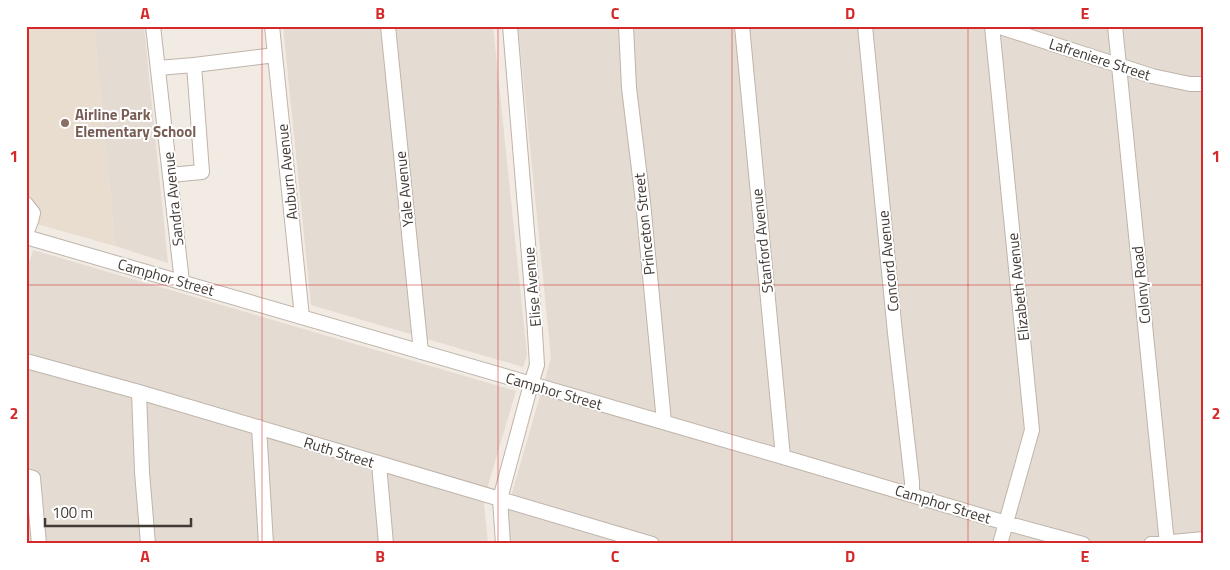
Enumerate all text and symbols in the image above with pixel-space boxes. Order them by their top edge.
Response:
text: A [140,1,150,25]
text: B [375,1,385,25]
text: C [611,1,620,25]
text: D [845,1,855,25]
text: E [1081,1,1090,25]
street label: Lafreniere Street [1046,32,1155,87]
place label: Airline Park Elementary School [75,103,196,143]
marker: Airline Park Elementary School [59,117,71,129]
street label: Auburn Avenue [271,123,303,221]
text: 1 [10,144,18,168]
text: 1 [1212,144,1220,168]
street label: Yale Avenue [389,150,419,228]
street label: Sandra Avenue [157,151,189,247]
street label: Princeton Street [627,171,661,276]
street label: Stanford Avenue [745,188,779,294]
street label: Concord Avenue [871,209,905,313]
street label: Elizabeth Avenue [1001,232,1035,342]
street label: Colony Road [1125,245,1157,325]
street label: Elise Avenue [517,246,547,328]
street label: Camphor Street [115,252,218,302]
street label: Camphor Street [503,366,606,416]
text: 2 [10,401,18,425]
text: 2 [1212,401,1220,425]
street label: Ruth Street [301,430,378,474]
street label: Camphor Street [892,478,995,530]
scale bar [45,495,191,527]
text: 100 m [52,501,93,524]
text: A [140,544,150,568]
text: B [375,544,385,568]
text: C [611,544,620,568]
text: D [845,544,855,568]
text: E [1081,544,1090,568]

